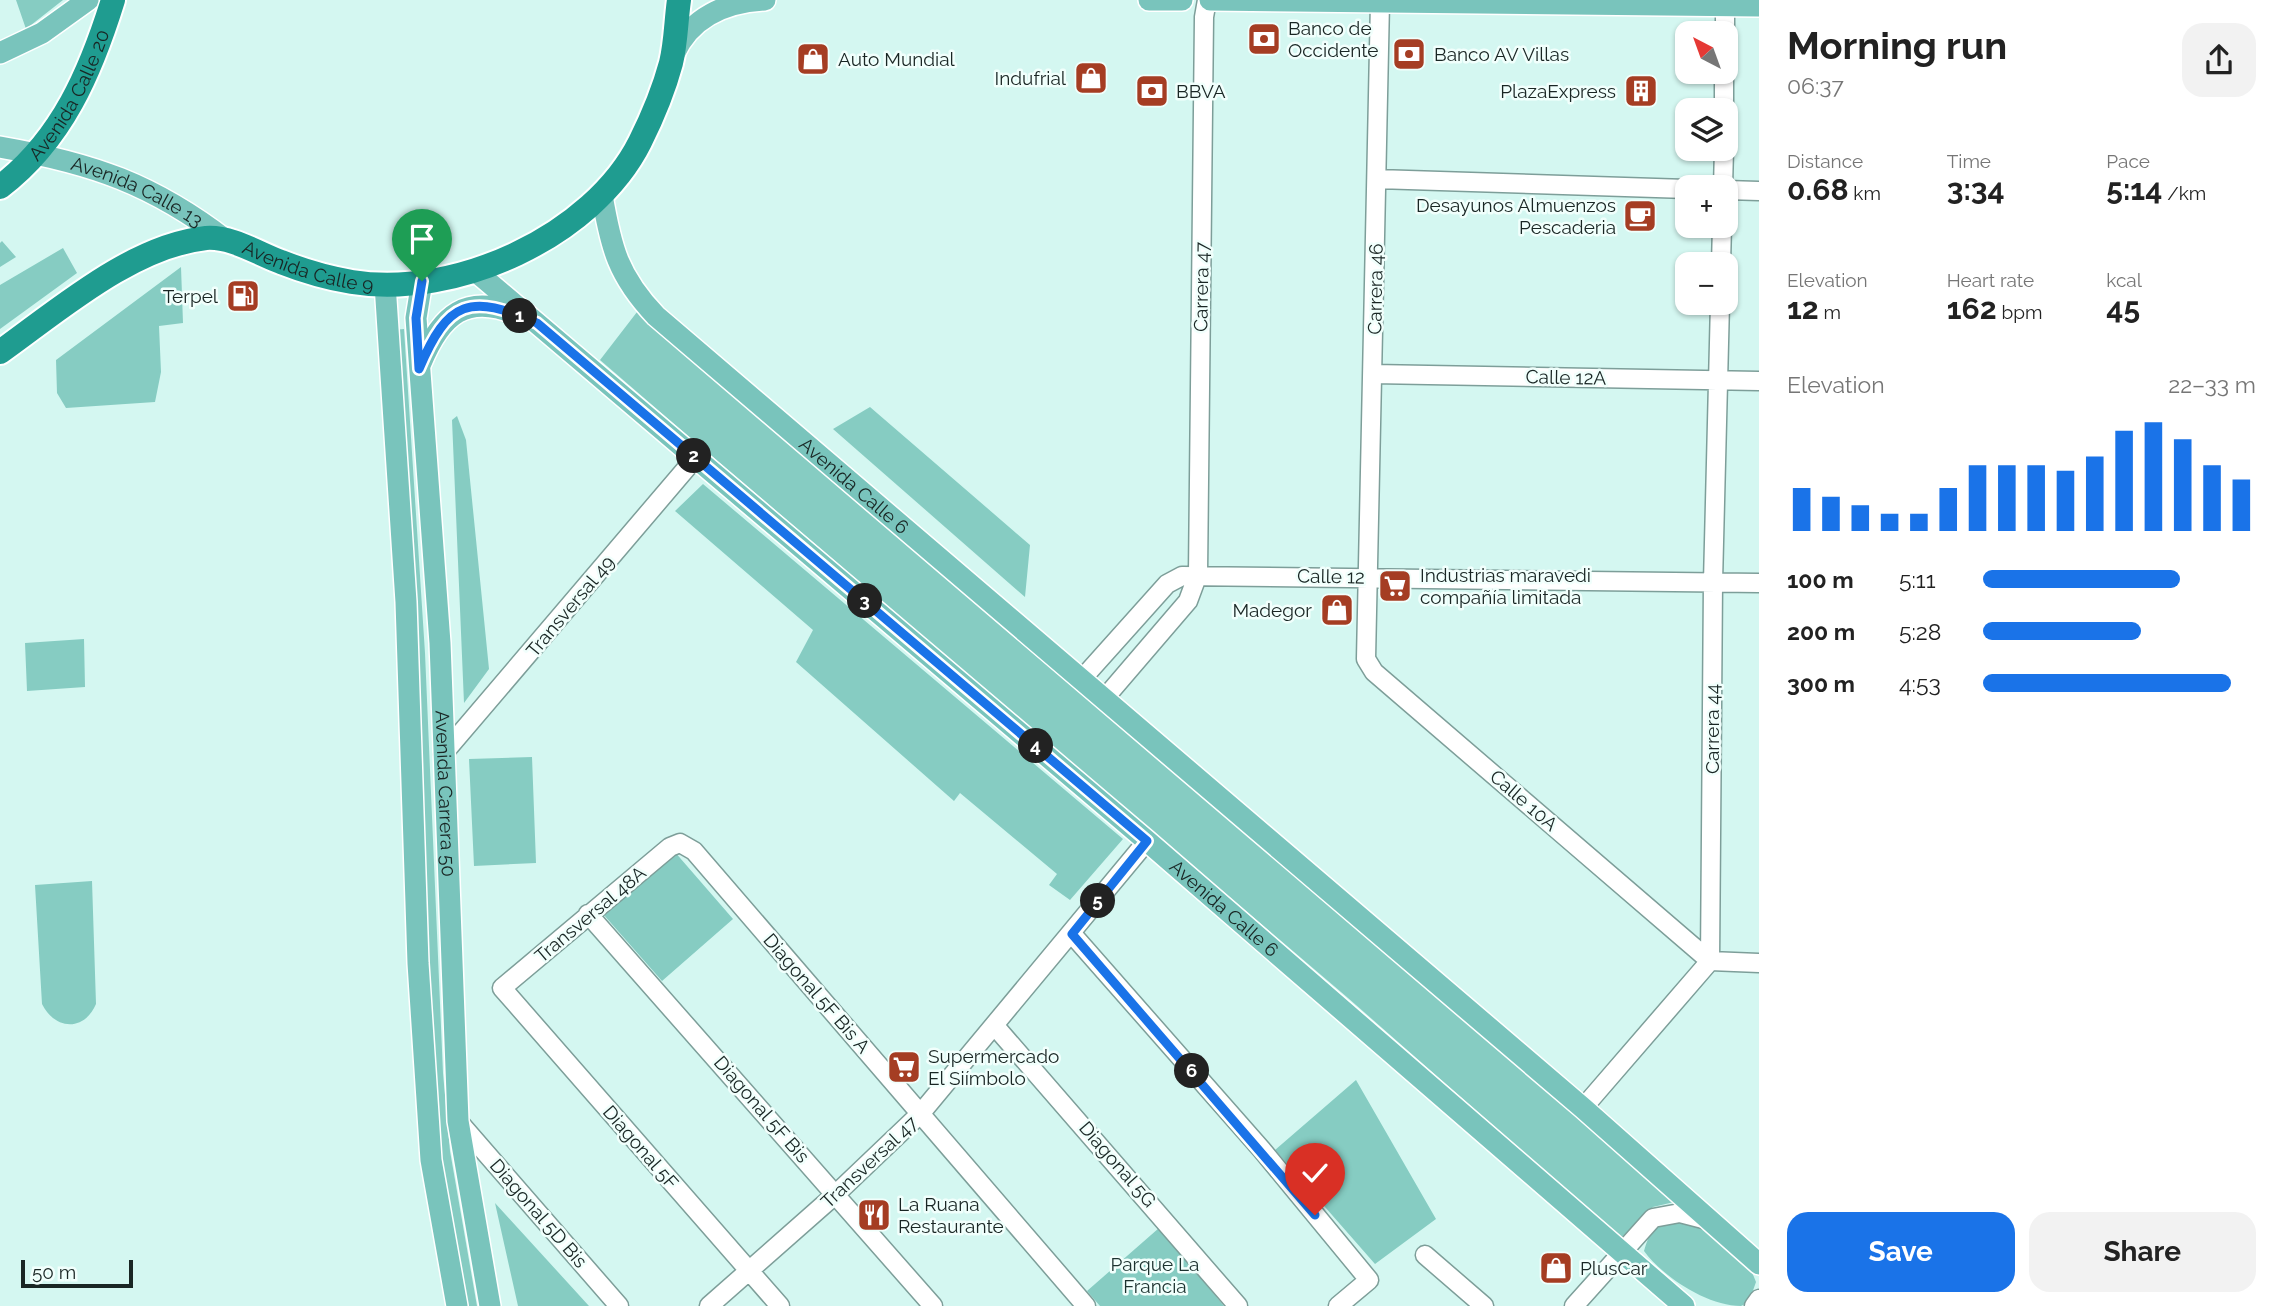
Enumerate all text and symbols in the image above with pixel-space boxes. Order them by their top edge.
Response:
place label: Banco de Occidente [1288,17,1378,61]
bank icon: Banco de Occidente [1245,20,1283,58]
north arrow [1675,21,1738,84]
map controls [1675,21,1738,315]
text: Morning run [1787,23,2007,68]
button: share [2182,23,2256,97]
street label: Avenida Calle 20 [24,27,113,165]
bank icon: Banco AV Villas [1390,35,1428,73]
shop icon: Auto Mundial [794,40,832,78]
place label: Banco AV Villas [1434,43,1569,65]
place label: Auto Mundial [838,48,956,70]
shop icon: Indufrial [1072,59,1110,97]
place label: Indufrial [995,67,1067,89]
bank icon: BBVA [1133,72,1171,110]
building icon: PlazaExpress [1622,72,1660,110]
text: 06:37 [1787,72,1844,99]
place label: BBVA [1176,80,1226,102]
place label: PlazaExpress [1500,80,1616,102]
button: layers [1675,98,1738,161]
text: Distance [1787,150,1863,172]
text: Time [1947,150,1991,172]
text: Pace [2106,150,2150,172]
street label: Avenida Calle 13 [69,152,207,231]
text: 0.68 [1787,172,1849,207]
text: 3:34 [1947,172,2005,207]
text: 5:14 [2106,172,2162,207]
button: + [1675,175,1738,238]
text: km [1849,182,1881,204]
text: /km [2162,182,2206,204]
place label: Desayunos Almuenzos Pescaderia [1416,194,1616,238]
cafe icon: Desayunos Almuenzos Pescaderia [1621,197,1659,235]
pin [392,209,452,281]
icon: arrive [403,220,441,258]
street label: Avenida Calle 9 [239,236,374,295]
street label: Carrera 47 [1189,242,1213,332]
street label: Carrera 46 [1363,243,1387,335]
button: − [1675,252,1738,315]
text: Elevation [1787,269,1868,291]
text: Heart rate [1947,269,2034,291]
text: kcal [2106,269,2142,291]
fuel station icon: Terpel [224,277,262,315]
place label: Terpel [163,285,219,307]
text: 12 [1787,291,1819,326]
text: 162 [1947,291,1997,326]
text: 45 [2106,291,2140,326]
pin: 1 [503,298,538,334]
text: m [1819,301,1841,323]
text: bpm [1997,301,2042,323]
text: 1 [515,304,524,326]
street label: Calle 12A [1526,365,1607,389]
text: Elevation [1787,371,1885,398]
text: 22–33 m [2168,371,2256,398]
street label: Avenida Calle 6 [795,433,913,538]
pin: 2 [676,438,712,474]
text: 2 [688,444,699,466]
street label: Transversal 49 [521,551,619,661]
street label: Calle 12 [1297,564,1365,588]
place label: Industrias maravedi compañía limitada [1420,564,1591,608]
text: 100 m [1787,566,1854,593]
text: 5:11 [1899,566,1936,593]
supermarket icon: Industrias maravedi compañía limitada [1376,567,1414,605]
pin: 3 [848,584,882,618]
text: 3 [859,589,870,611]
shop icon: Madegor [1318,591,1356,629]
place label: Madegor [1232,599,1312,621]
text: 200 m [1787,618,1855,645]
text: 5:28 [1899,618,1941,645]
text: 300 m [1787,670,1855,697]
text: 4:53 [1899,670,1941,697]
street label: Carrera 44 [1701,684,1723,774]
street label: Avenida Carrera 50 [432,710,460,877]
pin: 4 [1018,728,1054,764]
text: 4 [1030,734,1041,756]
street label: Calle 10A [1486,765,1562,835]
street label: Avenida Calle 6 [1166,855,1283,961]
street label: Transversal 48A [530,861,650,967]
pin: 5 [1080,884,1116,918]
text: 5 [1092,889,1103,911]
street label: Diagonal 5F Bis A [759,929,875,1057]
place label: Supermercado El Siímbolo [928,1045,1059,1089]
supermarket icon: Supermercado El Siímbolo [885,1048,923,1086]
street label: Diagonal 5F Bis [710,1051,814,1167]
pin: 6 [1174,1054,1210,1088]
text: 6 [1186,1059,1197,1081]
street label: Diagonal 5F [599,1101,683,1193]
street label: Transversal 47 [816,1112,922,1212]
street label: Diagonal 5G [1075,1117,1161,1211]
pin [1285,1143,1345,1215]
street label: Diagonal 5D Bis [486,1154,592,1272]
icon: check [1296,1154,1334,1192]
place label: La Ruana Restaurante [898,1193,1004,1237]
restaurant icon: La Ruana Restaurante [855,1196,893,1234]
button: Save [1787,1212,2015,1292]
button: Share [2029,1212,2256,1292]
shop icon: PlusCar [1537,1249,1575,1287]
park label: Parque La Francia [1111,1253,1199,1297]
scale bar [21,1257,133,1289]
place label: PlusCar [1580,1257,1648,1279]
text: 50 m [32,1261,76,1283]

